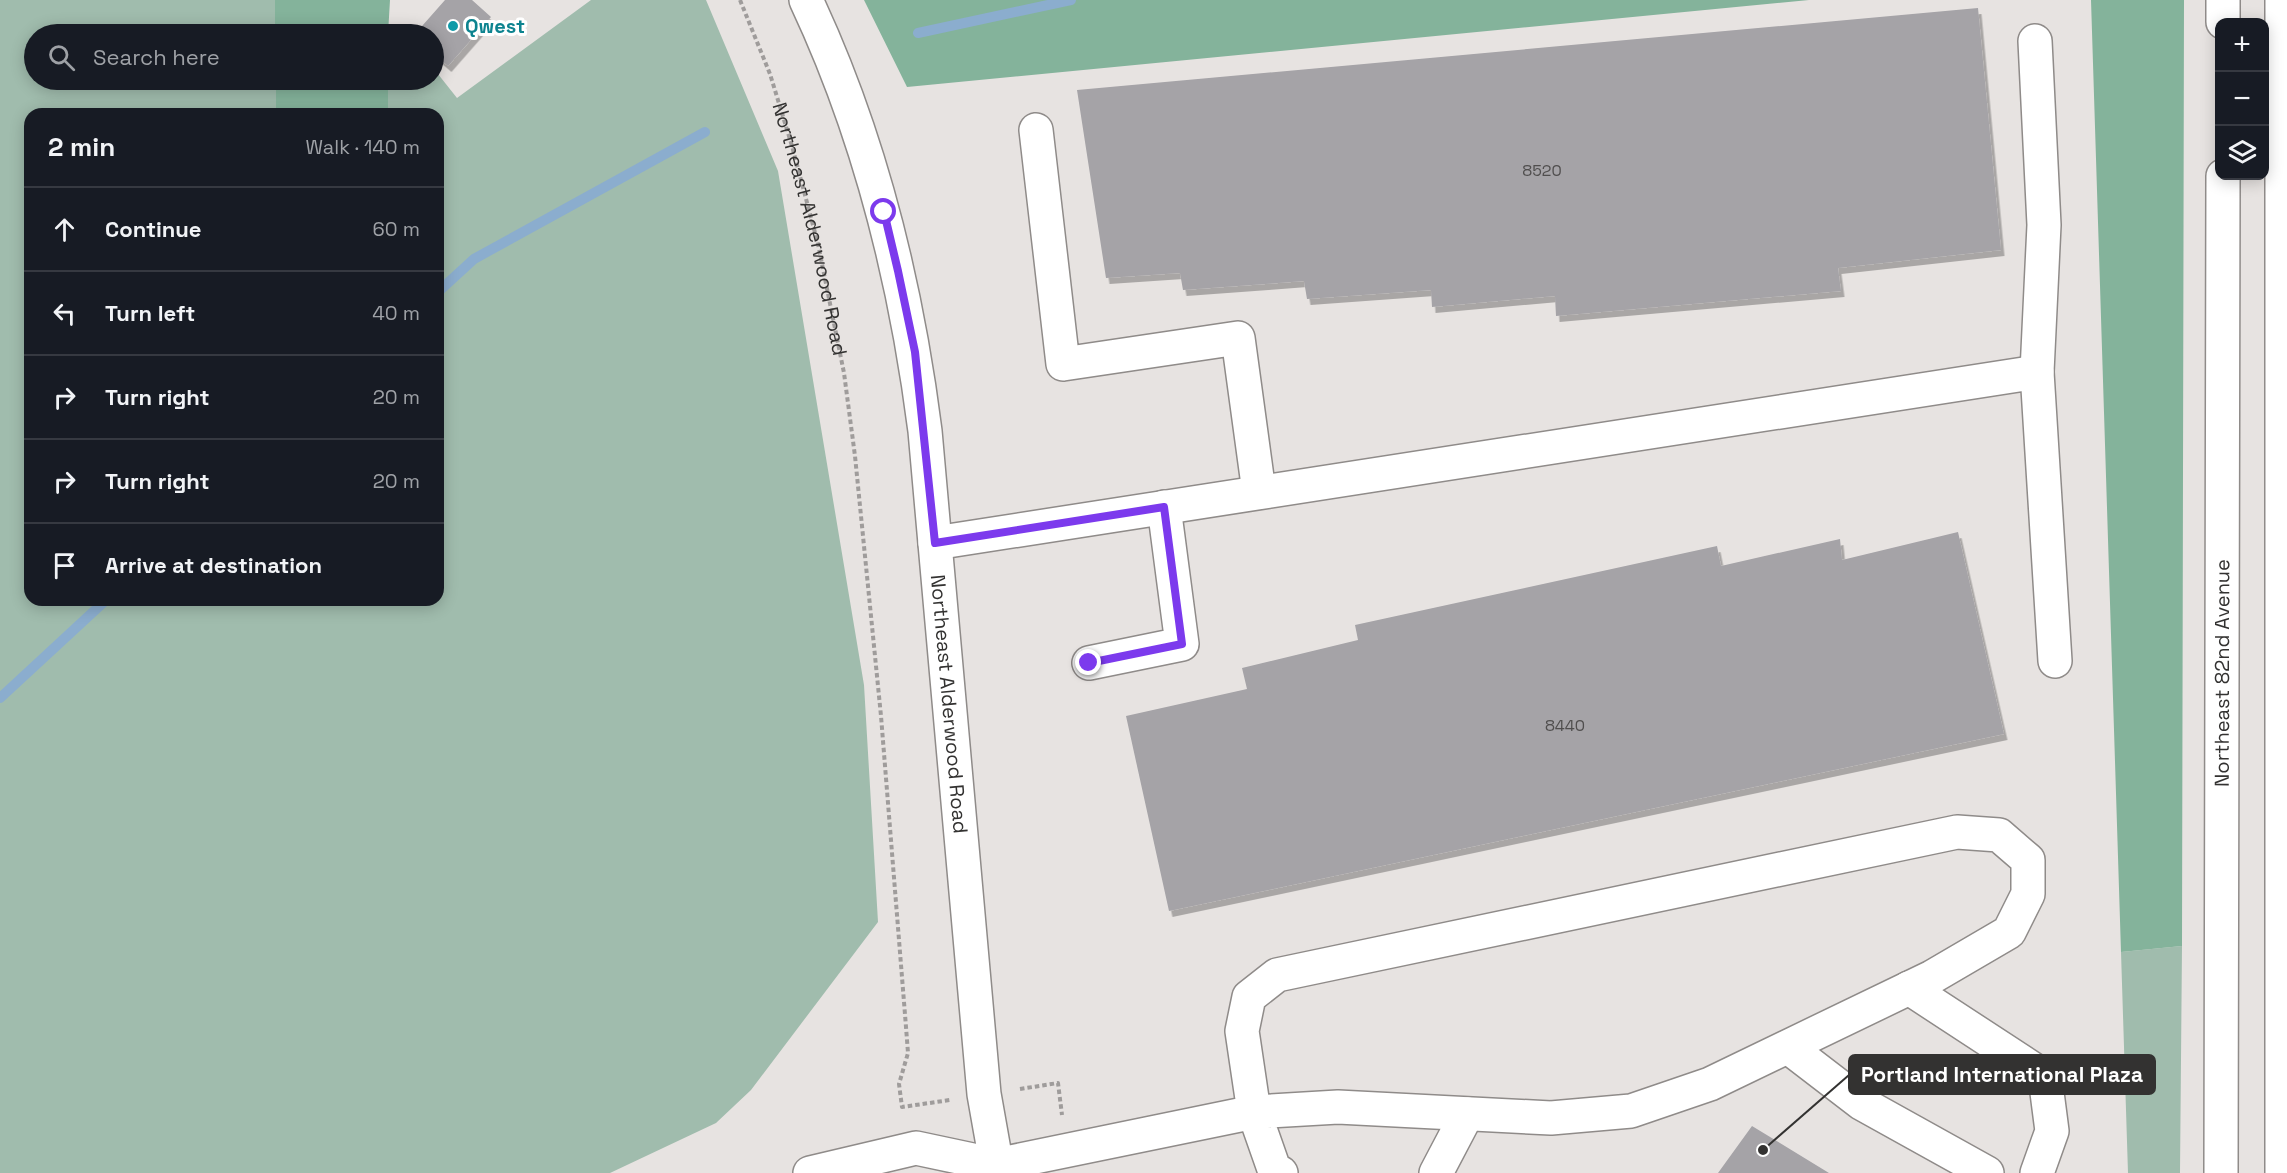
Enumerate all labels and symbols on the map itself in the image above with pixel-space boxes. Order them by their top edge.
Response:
place label: Qwest [465,13,525,39]
marker: Qwest [446,19,460,33]
street label: Northeast Alderwood Road [766,99,853,358]
house number: 8520 [1522,160,1562,181]
route start [870,198,896,224]
street label: Northeast 82nd Avenue [2209,559,2235,787]
street label: Northeast Alderwood Road [925,573,974,835]
route end [1075,649,1101,675]
house number: 8440 [1545,715,1585,736]
callout: Portland International Plaza [1849,1055,2155,1094]
text: Portland International Plaza [1861,1061,2143,1088]

